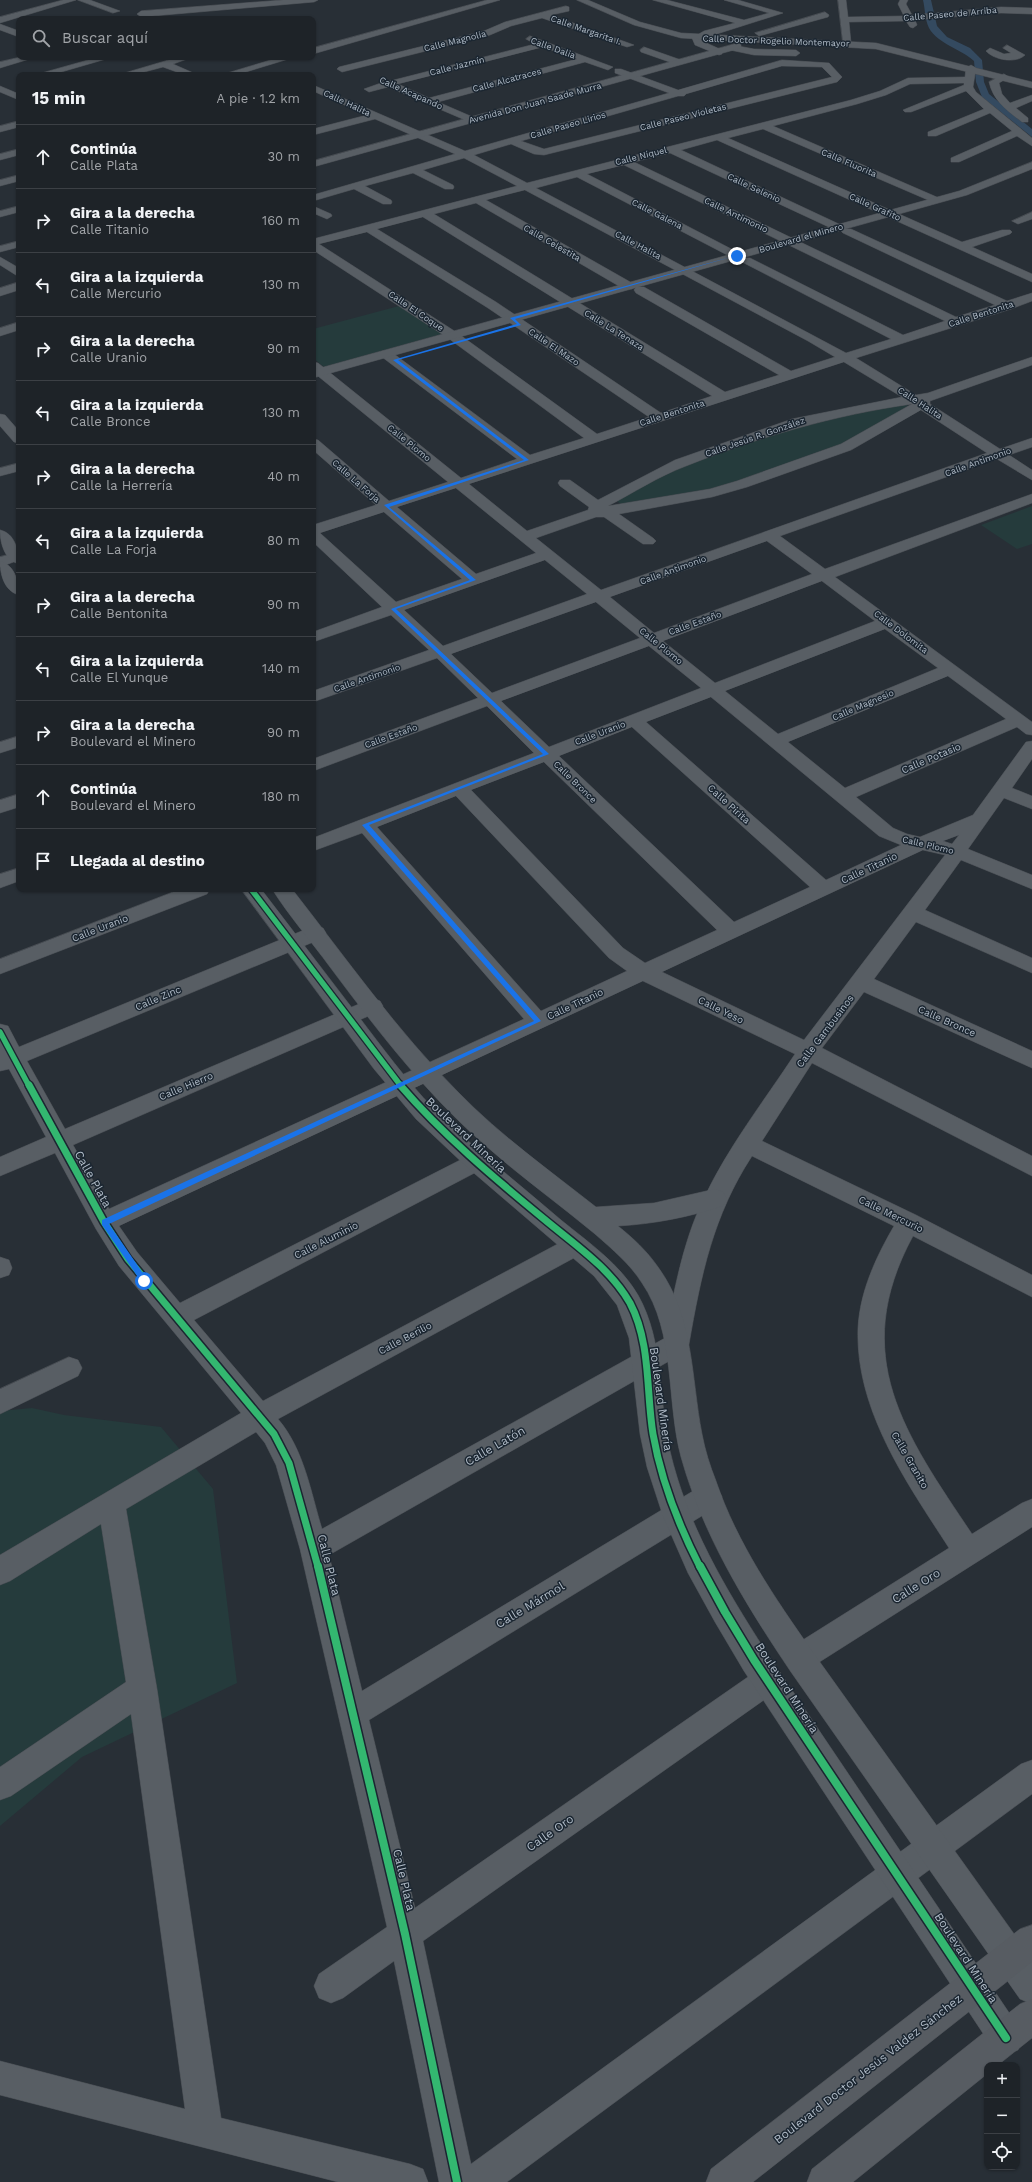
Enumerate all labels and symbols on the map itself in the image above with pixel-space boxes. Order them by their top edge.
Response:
street label: Calle Paseo de Arriba [903,5,997,23]
street label: Calle Margarita I. [549,13,623,47]
street label: Calle Magnolia [423,28,487,54]
street label: Calle Doctor Rogelio Montemayor [702,33,850,49]
street label: Calle Dalia [529,35,577,61]
street label: Calle Jazmín [429,54,485,78]
street label: Calle Alcatraces [472,66,543,94]
street label: Calle Acapando [378,75,444,111]
street label: Avenida Don Juan Saade Murra [468,80,602,126]
street label: Calle Halita [322,88,372,118]
street label: Calle Paseo Violetas [639,101,728,133]
street label: Calle Paseo Lirios [529,109,607,141]
street label: Calle Níquel [614,145,668,167]
street label: Calle Fluorita [820,147,878,179]
street label: Calle Selenio [726,171,782,205]
street label: Calle Grafito [848,191,902,223]
street label: Calle Antimonio [703,195,769,235]
street label: Calle Galena [630,197,684,231]
street label: Boulevard el Minero [758,221,844,255]
street label: Calle Celestita [522,223,582,263]
street label: Calle Halita [613,229,663,261]
route end [728,247,746,265]
street label: Calle El Coque [387,289,445,333]
street label: Calle Bentonita [947,299,1015,329]
street label: Calle La Tenaza [582,308,646,352]
street label: Calle El Mazo [527,326,581,368]
street label: Calle Halita [896,385,944,421]
street label: Calle Bentonita [638,398,706,428]
street label: Calle Jesús R. González [704,415,806,459]
street label: Calle Plomo [385,423,433,463]
street label: Calle Antimonio [944,445,1012,479]
street label: Calle La Forja [330,458,382,504]
street label: Calle Antimonio [639,553,707,587]
street label: Calle Dolomita [872,608,930,656]
street label: Calle Estaño [667,609,723,637]
street label: Calle Plomo [637,626,685,666]
street label: Calle Antimonio [332,662,402,694]
street label: Calle Magnesio [831,688,895,722]
street label: Calle Uranio [573,719,627,747]
street label: Calle Estaño [363,722,419,750]
street label: Calle Potasio [900,741,962,775]
street label: Calle Bronce [552,759,598,805]
street label: Calle Pirita [706,782,753,826]
street label: Calle Plomo [901,834,955,856]
street label: Calle Titanio [839,850,899,886]
street label: Calle Uranio [70,912,130,944]
street label: Calle Zinc [133,983,183,1013]
street label: Calle Titanio [545,986,605,1022]
street label: Calle Gambusinos [794,993,856,1069]
street label: Calle Yeso [696,994,746,1026]
street label: Calle Bronce [917,1003,978,1039]
street label: Calle Hierro [157,1070,215,1102]
street label: Boulevard Minería [423,1094,509,1176]
street label: Calle Plata [72,1148,114,1210]
street label: Calle Mercurio [857,1194,925,1234]
street label: Calle Aluminio [292,1219,360,1261]
route start [135,1272,153,1290]
street label: Calle Berilio [377,1319,433,1357]
street label: Boulevard Minería [647,1346,675,1452]
street label: Calle Latón [463,1423,527,1469]
street label: Calle Granito [889,1430,931,1490]
street label: Calle Plata [315,1533,343,1597]
street label: Calle Oro [889,1566,943,1606]
street label: Calle Mármol [493,1579,567,1631]
street label: Boulevard Minería [753,1640,822,1736]
street label: Calle Oro [524,1812,576,1854]
street label: Calle Plata [390,1848,418,1912]
street label: Boulevard Minería [932,1910,1001,2006]
street label: Boulevard Doctor Jesús Valdez Sánchez [771,1991,965,2147]

